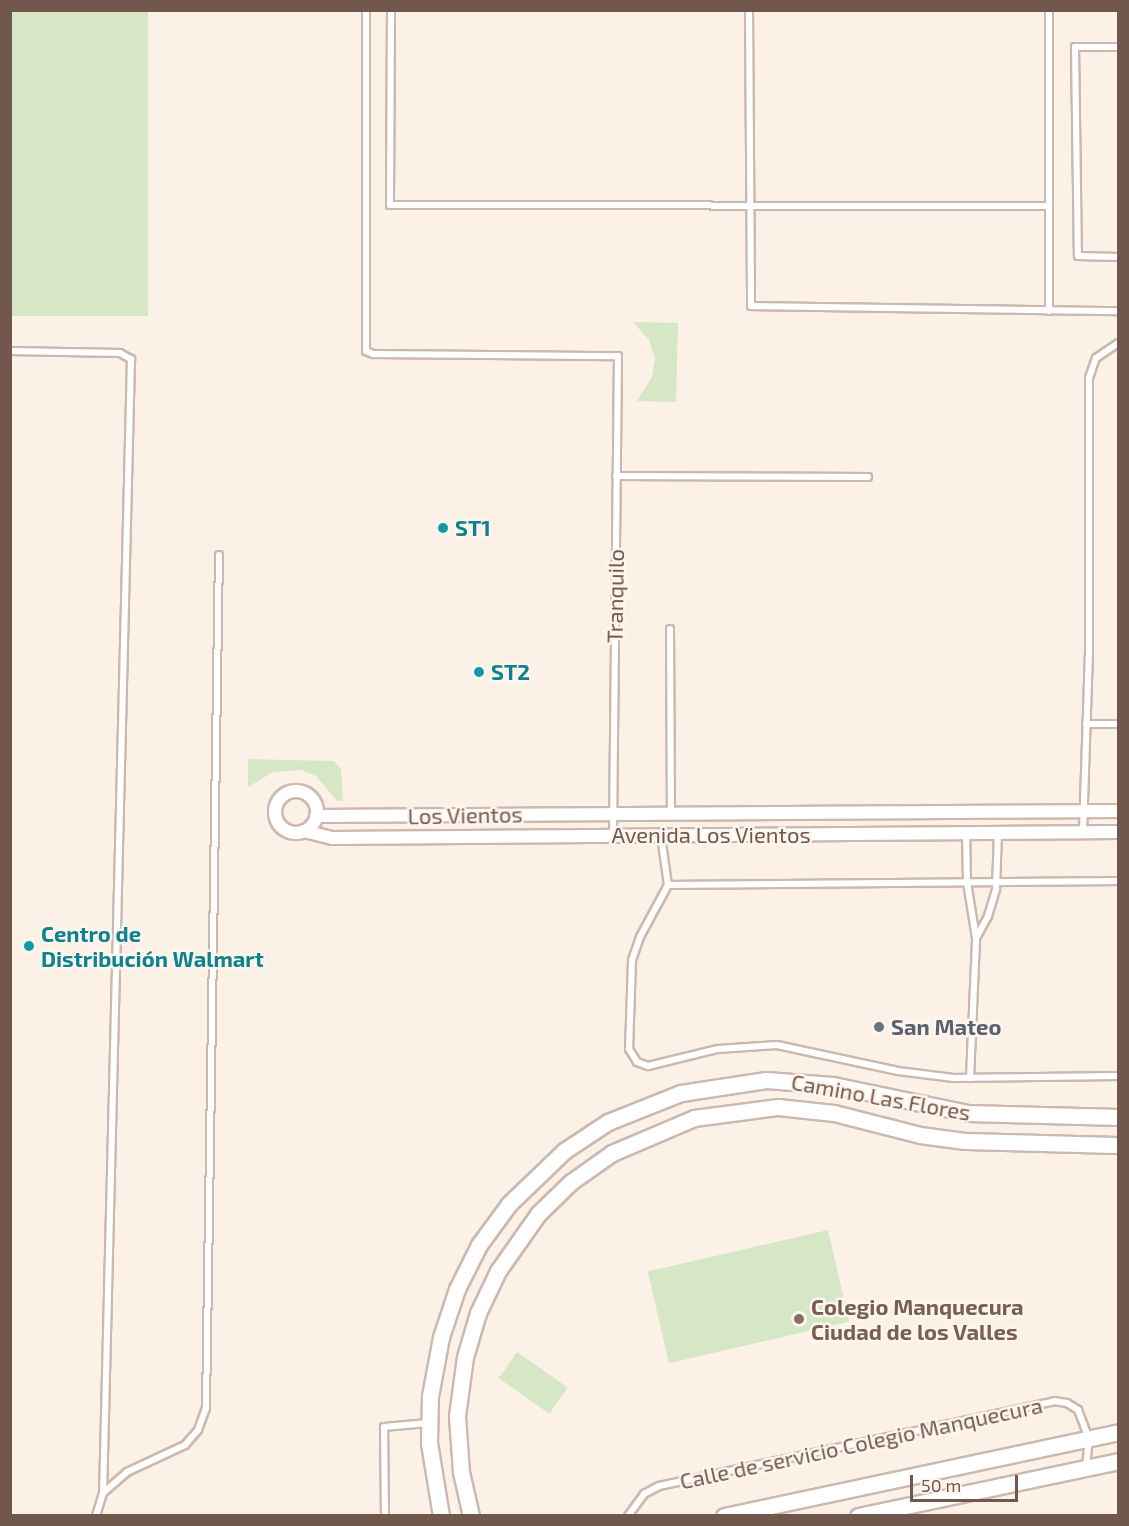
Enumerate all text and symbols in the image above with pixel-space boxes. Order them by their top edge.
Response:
place label: ST1 [455,515,491,541]
marker: ST1 [436,521,450,535]
street label: Tranquilo [601,549,629,643]
place label: ST2 [491,659,530,685]
marker: ST2 [472,665,486,679]
street label: Los Vientos [407,801,523,829]
street label: Avenida Los Vientos [611,822,811,848]
place label: Centro de Distribución Walmart [41,920,264,972]
marker: Centro de Distribución Walmart [22,939,36,953]
place label: San Mateo [891,1014,1001,1040]
marker: San Mateo [872,1020,886,1034]
street label: Camino Las Flores [789,1068,973,1126]
place label: Colegio Manquecura Ciudad de los Valles [811,1293,1024,1344]
marker: Colegio Manquecura Ciudad de los Valles [792,1312,806,1326]
street label: Calle de servicio Colegio Manquecura [677,1392,1045,1494]
scale bar [913,1463,1021,1501]
text: 50 m [921,1474,961,1496]

